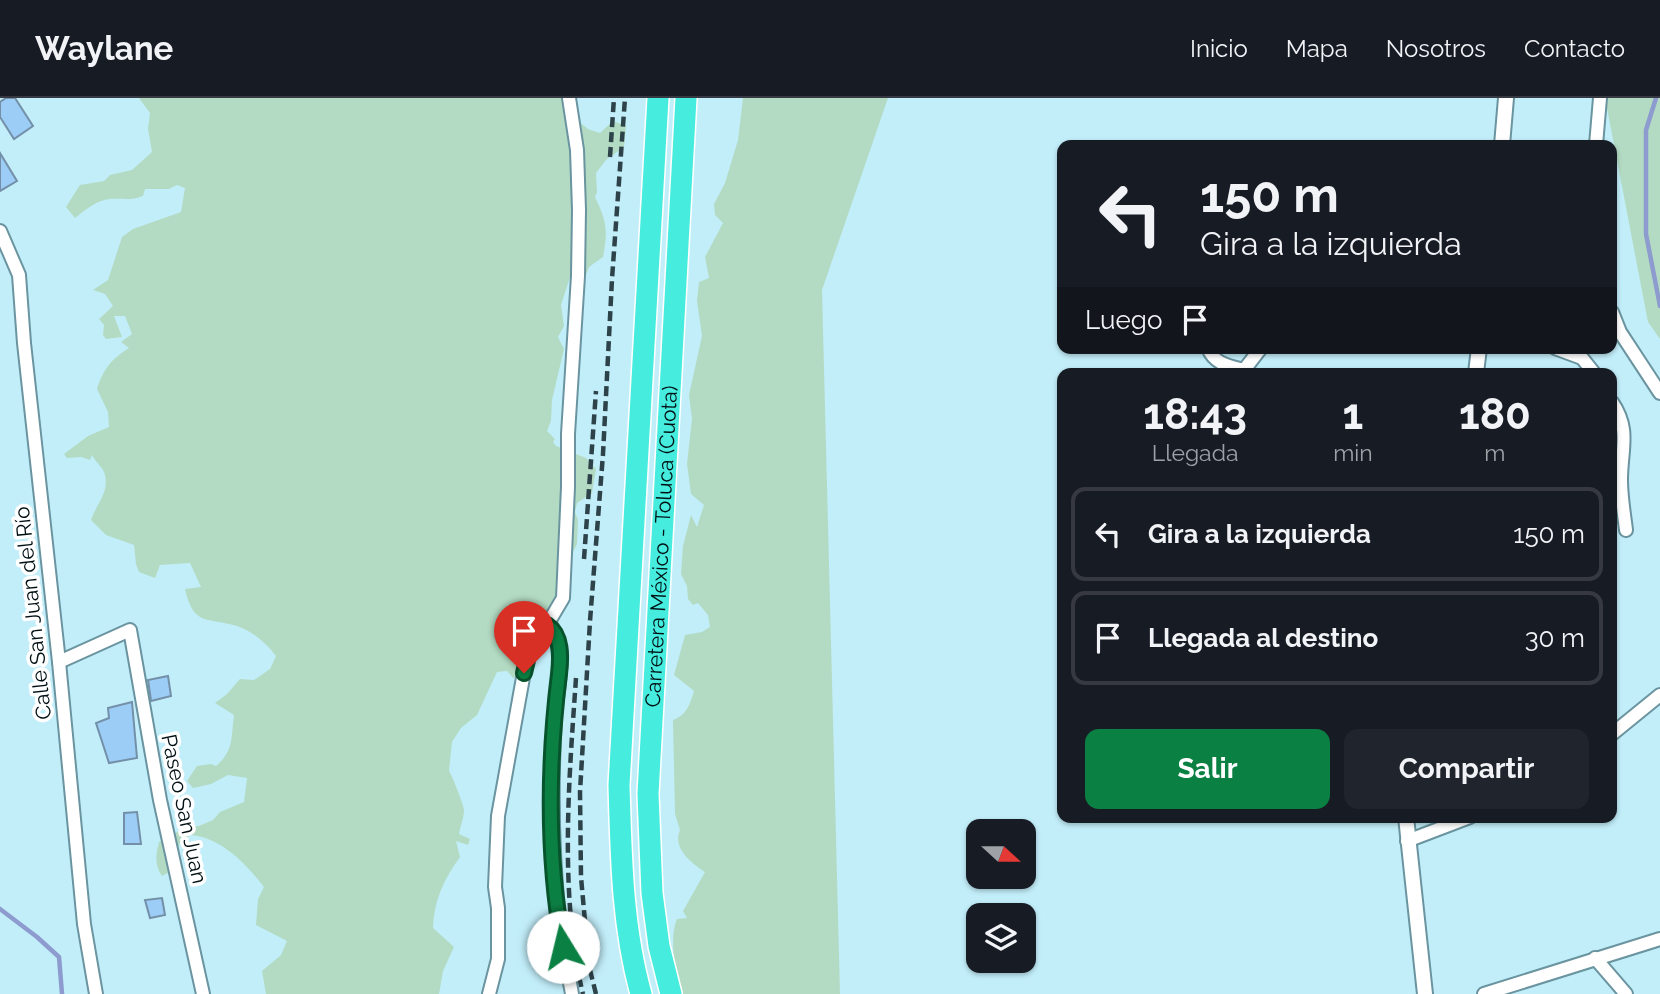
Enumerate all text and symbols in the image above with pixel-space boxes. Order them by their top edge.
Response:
text: Waylane [35,29,173,68]
text: Inicio [1190,34,1248,63]
text: Mapa [1286,34,1348,63]
text: Nosotros [1386,34,1486,63]
text: Contacto [1524,34,1625,63]
text: 150 m [1200,166,1339,223]
icon: left [1085,168,1176,259]
text: Gira a la izquierda [1200,225,1462,262]
icon: arrive [1176,301,1214,339]
text: Luego [1085,305,1162,335]
street label: Carretera México - Toluca (Cuota) [640,385,682,708]
text: 18:43 [1143,390,1247,439]
text: 1 [1343,390,1363,439]
text: 180 [1459,390,1531,439]
text: Llegada [1152,439,1238,466]
text: min [1333,439,1373,466]
text: m [1484,439,1505,466]
street label: Calle San Juan del Río [9,505,56,721]
icon: left [1089,515,1127,553]
text: Gira a la izquierda [1148,519,1371,549]
text: 150 m [1513,519,1585,549]
pin [494,601,554,673]
icon: arrive [505,612,543,650]
icon: arrive [1089,619,1127,657]
text: Llegada al destino [1148,623,1378,653]
text: 30 m [1525,623,1585,653]
button: Salir [1085,729,1330,809]
button: Compartir [1344,729,1589,809]
street label: Paseo San Juan [156,732,213,886]
north arrow [966,819,1036,889]
map controls [966,819,1036,973]
button: layers [966,903,1036,973]
position arrow [526,910,600,984]

